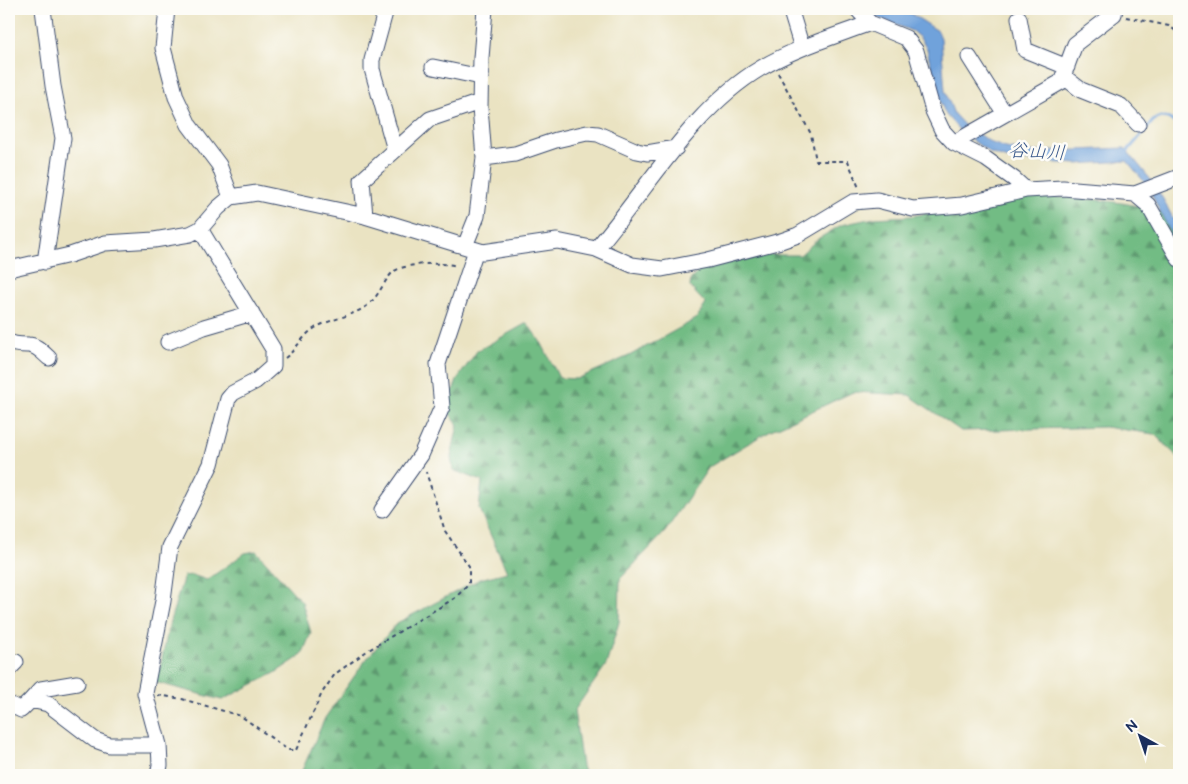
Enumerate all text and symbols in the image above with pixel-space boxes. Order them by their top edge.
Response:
water label: 谷山川 [1008,139,1066,165]
north arrow [1116,712,1166,762]
text: N [1122,717,1141,736]

